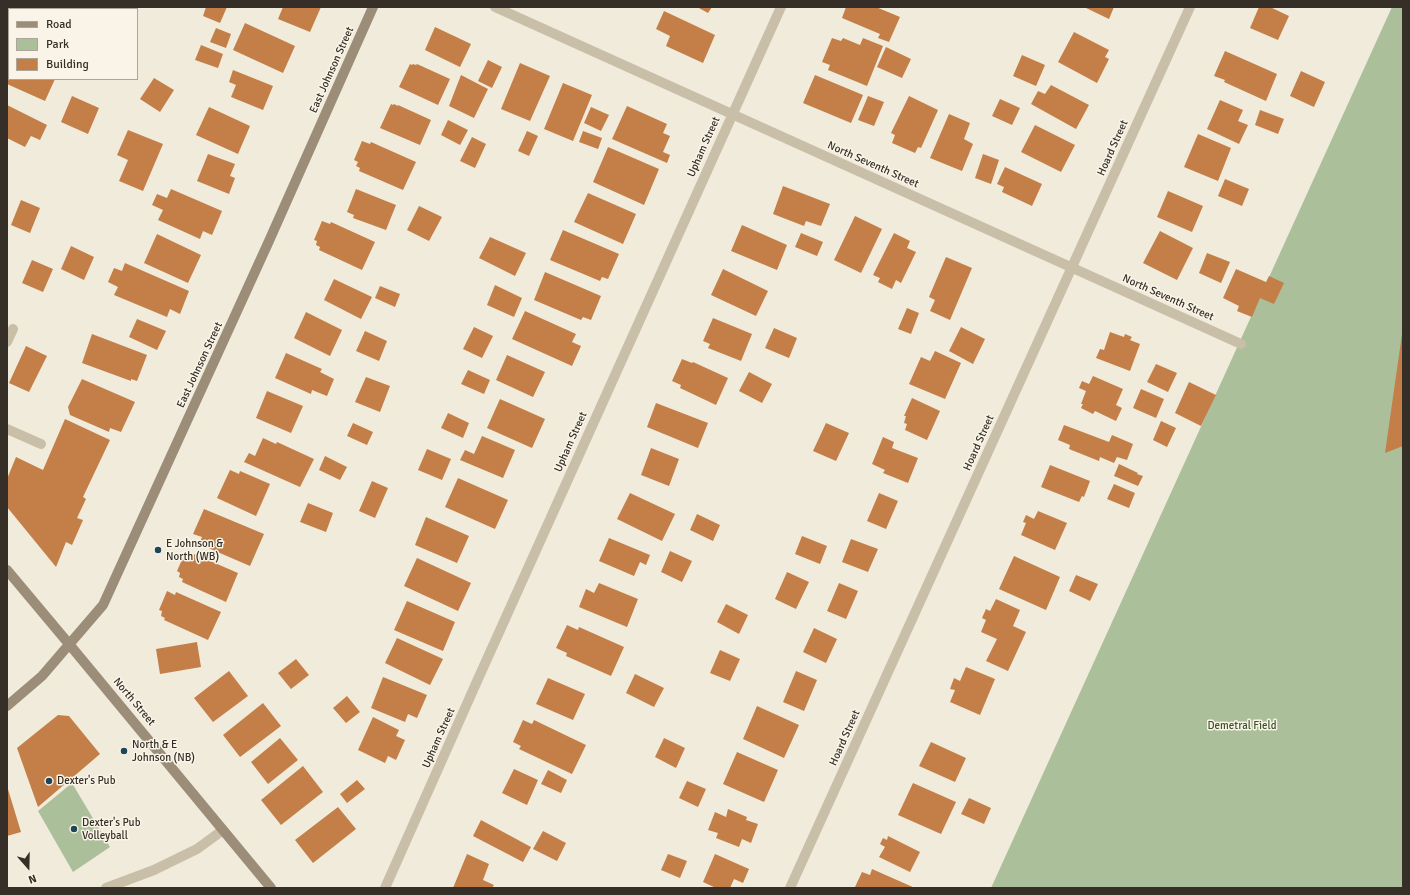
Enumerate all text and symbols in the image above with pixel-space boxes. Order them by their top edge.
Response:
legend [8,8,138,80]
text: Road [46,17,72,32]
street label: East Johnson Street [307,25,357,115]
text: Park [46,37,69,52]
text: Building [46,57,89,72]
street label: Upham Street [685,115,723,179]
street label: Hoard Street [1095,118,1131,178]
street label: North Seventh Street [825,139,921,191]
street label: North Seventh Street [1120,272,1216,324]
street label: East Johnson Street [174,320,226,410]
street label: Upham Street [552,410,590,474]
street label: Hoard Street [961,413,997,473]
place label: E Johnson & North (WB) [166,537,223,563]
marker: E Johnson & North (WB) [153,545,163,555]
street label: North Street [110,675,158,729]
street label: Upham Street [420,706,458,770]
street label: Hoard Street [827,708,863,768]
park label: Demetral Field [1207,719,1277,733]
place label: North & E Johnson (NB) [132,738,195,764]
marker: North & E Johnson (NB) [119,746,129,756]
place label: Dexter's Pub [57,774,115,788]
marker: Dexter's Pub [44,776,54,786]
place label: Dexter's Pub Volleyball [82,816,140,842]
marker: Dexter's Pub Volleyball [69,824,79,834]
north arrow [8,847,48,887]
text: N [26,871,38,886]

